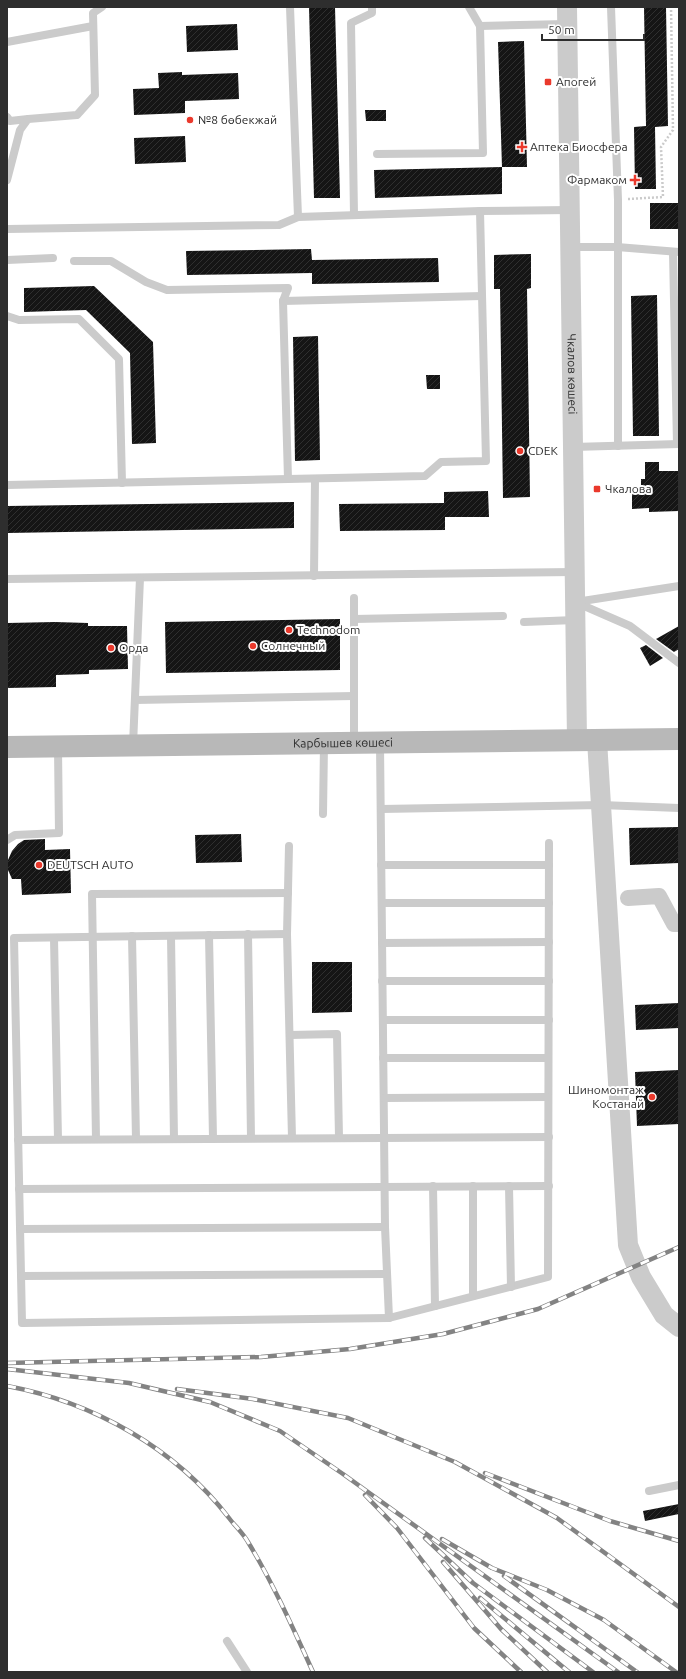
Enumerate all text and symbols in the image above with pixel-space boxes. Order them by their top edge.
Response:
scale bar [542,16,644,42]
text: 50 m [548,23,575,36]
place label: Апогей [556,75,596,88]
marker: Апогей [543,77,553,87]
place label: №8 бөбекжай [198,113,277,126]
marker: №8 бөбекжай [185,115,195,125]
place label: Аптека Биосфера [530,140,628,153]
marker: Аптека Биосфера [517,142,527,152]
place label: Фармаком [567,173,627,186]
marker: Фармаком [630,175,640,185]
street label: Чкалов көшесі [565,333,580,415]
place label: CDEK [528,444,559,457]
marker: CDEK [515,446,525,456]
place label: Чкалова [605,482,652,495]
marker: Чкалова [592,484,602,494]
place label: Technodom [297,623,360,636]
marker: Technodom [284,625,294,635]
place label: Солнечный [261,639,325,652]
place label: Орда [119,641,149,654]
marker: Солнечный [248,641,258,651]
marker: Орда [106,643,116,653]
street label: Карбышев көшесі [293,735,393,750]
place label: DEUTSCH AUTO [47,858,133,871]
marker: DEUTSCH AUTO [34,860,44,870]
place label: Шиномонтаж Костанай [568,1083,644,1110]
marker: Шиномонтаж Костанай [647,1092,657,1102]

